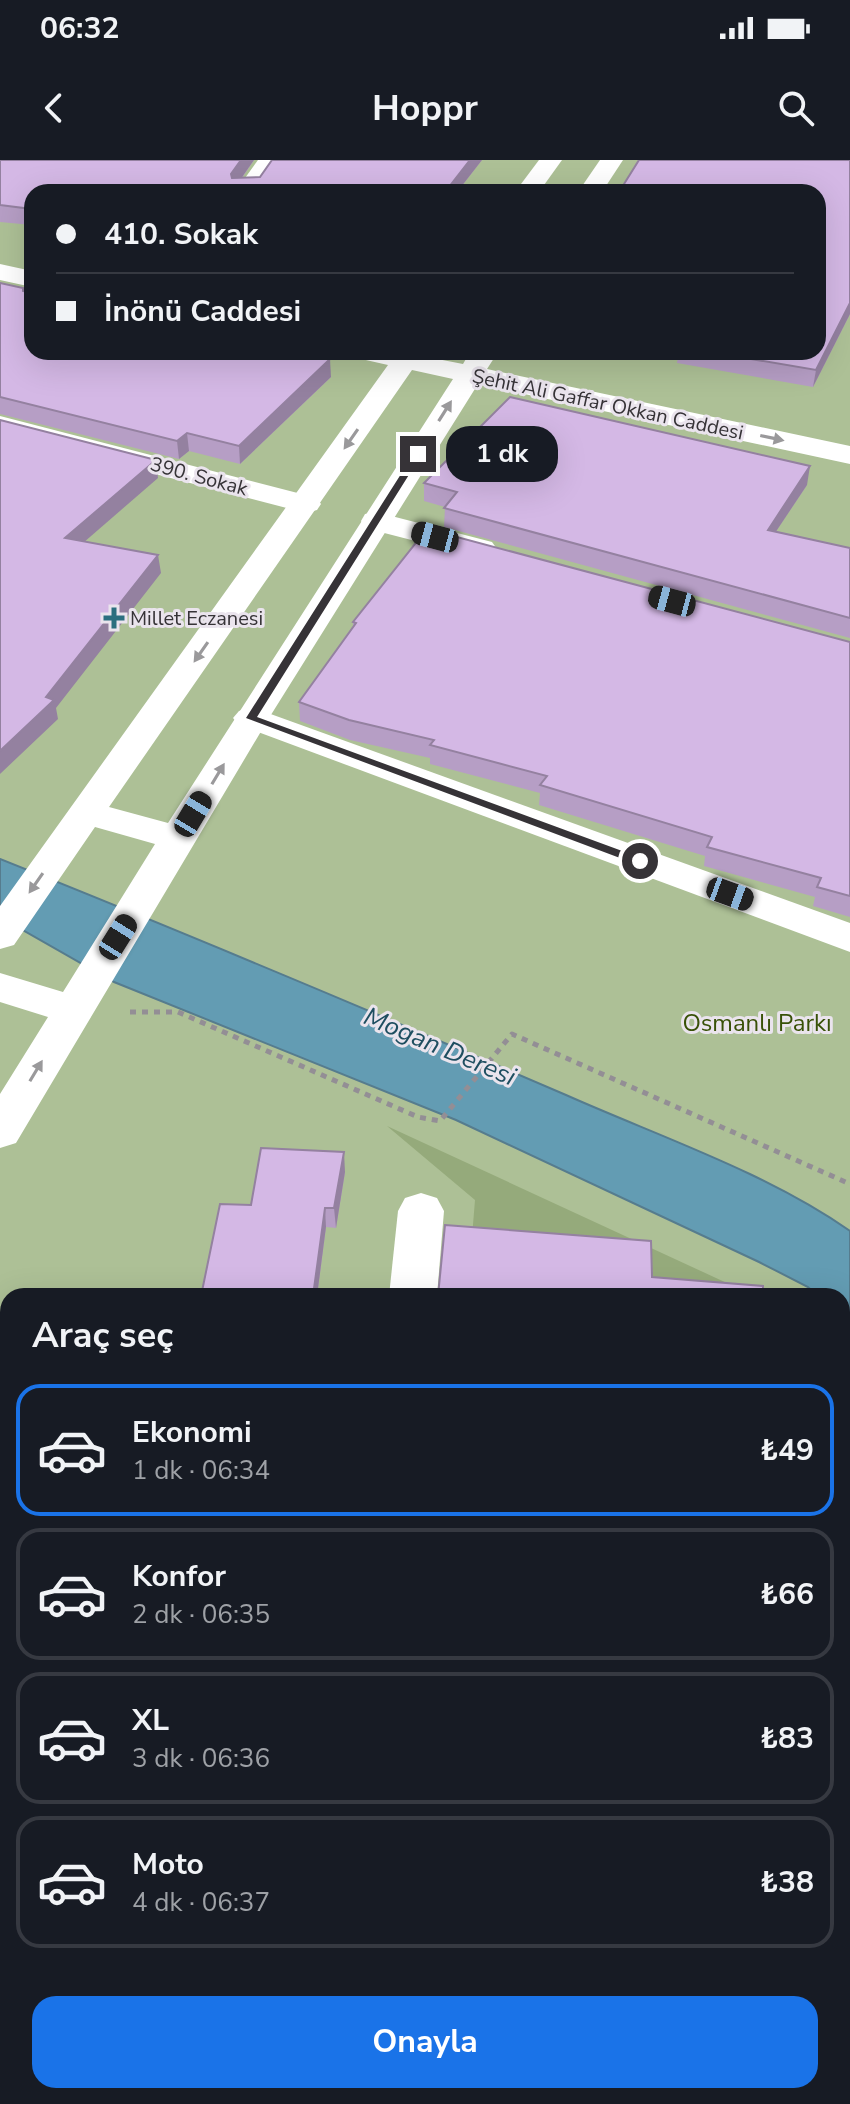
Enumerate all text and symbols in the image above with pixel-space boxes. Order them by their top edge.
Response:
text: 06:32 [40,8,119,49]
text: Hoppr [372,84,478,133]
icon: back [32,86,76,130]
icon: search [774,86,818,130]
text: 410. Sokak [104,214,258,255]
text: İnönü Caddesi [104,291,301,332]
street label: Şehit Ali Gaffar Okkan Caddesi [470,363,746,446]
one-way arrow [438,400,452,422]
callout: 1 dk [446,426,558,482]
one-way arrow [344,429,359,450]
one-way arrow [759,433,784,445]
route end [400,436,436,472]
text: 1 dk [476,436,528,471]
street label: 390. Sokak [147,451,251,503]
car [409,519,461,555]
car [646,583,698,619]
place label: Millet Eczanesi [130,605,263,632]
marker: Millet Eczanesi [105,609,123,627]
one-way arrow [194,641,209,662]
one-way arrow [210,763,225,784]
car [170,787,216,841]
route start [622,843,658,879]
one-way arrow [29,873,44,894]
car [703,875,757,913]
car [95,910,141,964]
water label: Mogan Deresi [358,999,522,1095]
park label: Osmanlı Parkı [682,1007,832,1039]
one-way arrow [29,1060,43,1082]
text: Araç seç [32,1311,173,1360]
text: Ekonomi [132,1412,252,1453]
icon: car [36,1414,108,1486]
text: ₺49 [760,1430,814,1471]
text: 1 dk · 06:34 [132,1453,270,1488]
text: Konfor [132,1556,226,1597]
icon: car [36,1558,108,1630]
text: ₺66 [760,1574,814,1615]
text: 2 dk · 06:35 [132,1597,270,1632]
text: XL [132,1700,169,1741]
icon: car [36,1702,108,1774]
text: ₺83 [760,1718,814,1759]
text: 3 dk · 06:36 [132,1741,270,1776]
text: Moto [132,1844,204,1885]
icon: car [36,1846,108,1918]
text: ₺38 [760,1862,814,1903]
text: 4 dk · 06:37 [132,1885,270,1920]
button: Onayla [32,1996,818,2088]

